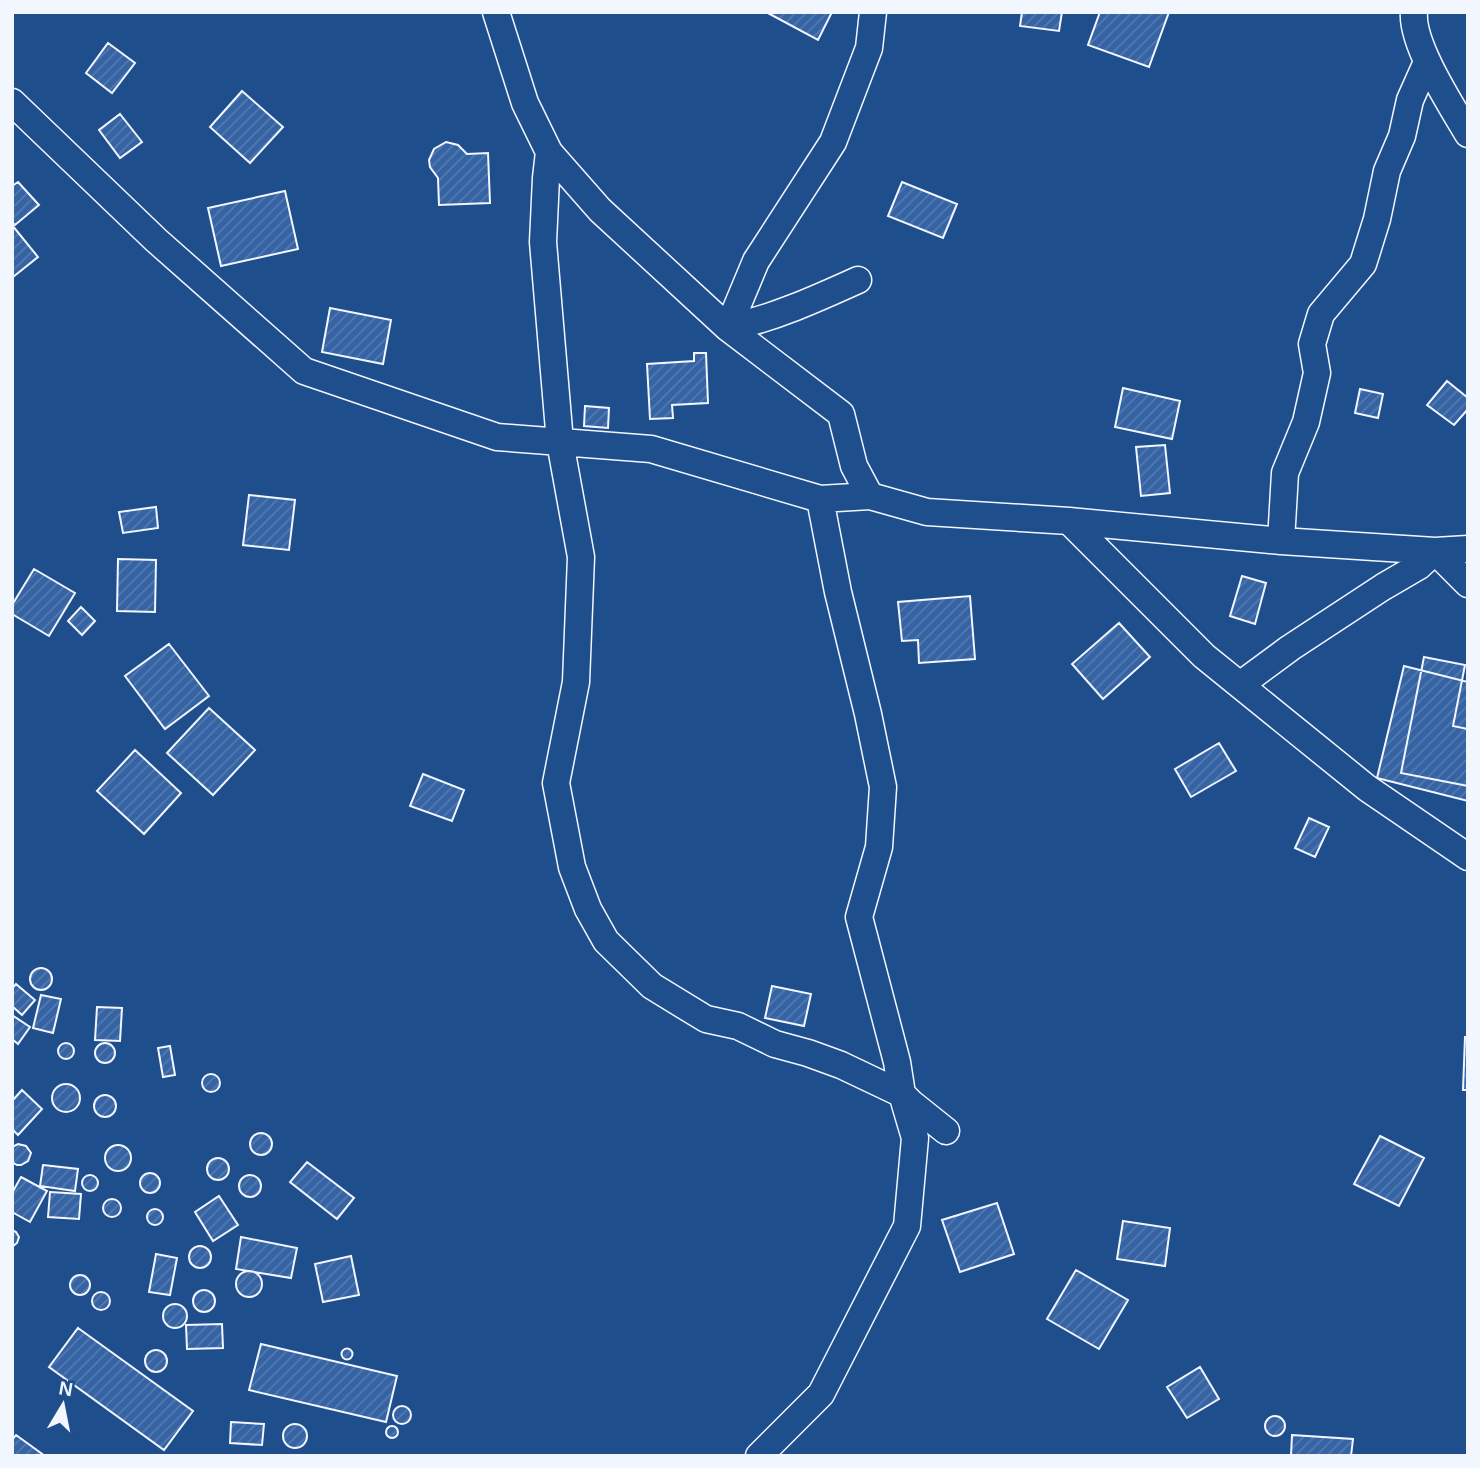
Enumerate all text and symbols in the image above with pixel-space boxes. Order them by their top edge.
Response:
north arrow [28,1370,98,1440]
text: N [57,1377,74,1400]

